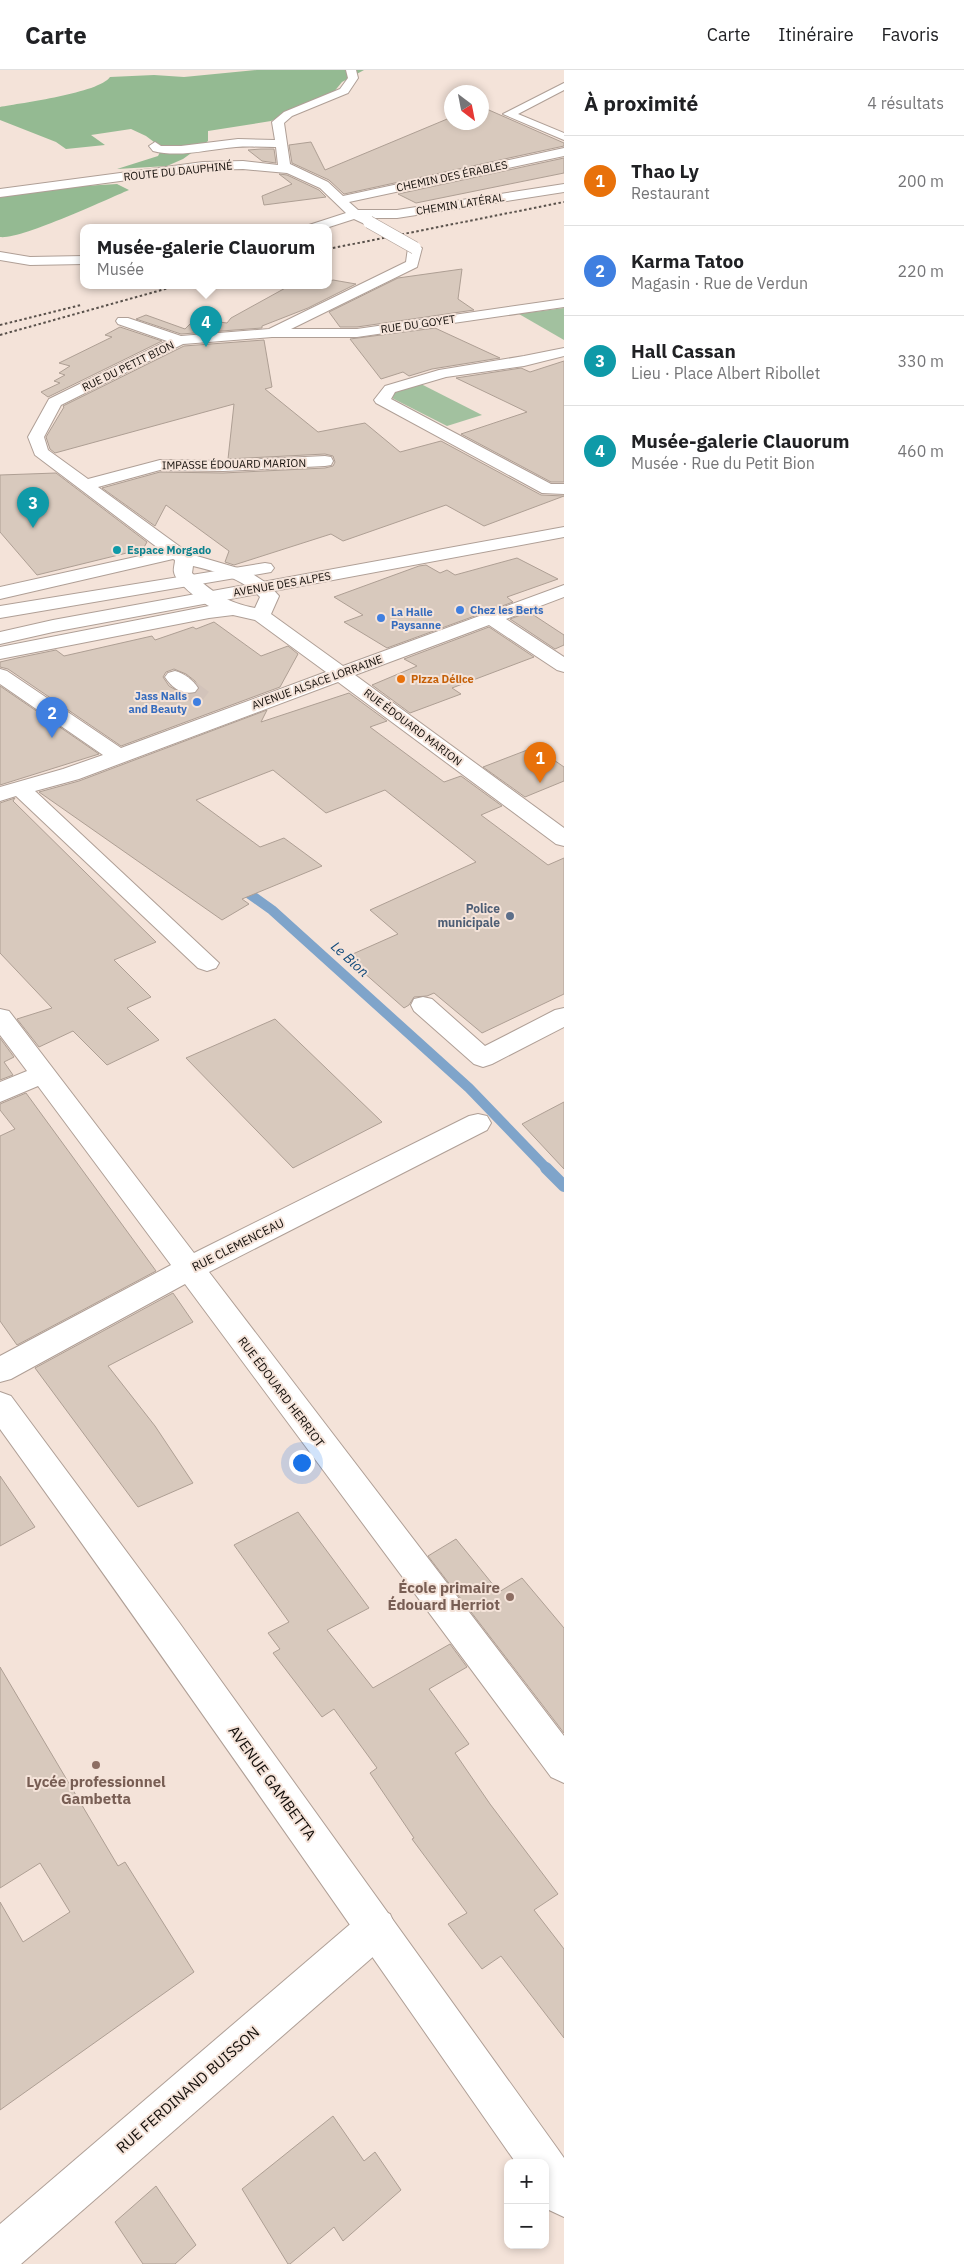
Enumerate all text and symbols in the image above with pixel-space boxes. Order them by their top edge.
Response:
text: Carte [25,19,87,51]
text: Carte [707,23,750,46]
text: Itinéraire [778,23,854,46]
text: Favoris [882,23,939,46]
north arrow [444,85,489,130]
text: À proximité [584,89,698,117]
text: 4 résultats [867,93,944,113]
street label: CHEMIN DES ÉRABLES [395,157,509,195]
street label: ROUTE DU DAUPHINÉ [123,158,233,184]
text: Thao Ly [631,159,699,183]
text: 1 [595,171,605,191]
text: 200 m [897,171,944,191]
text: Restaurant [631,183,710,203]
street label: CHEMIN LATÉRAL [415,190,506,218]
popup [80,224,332,289]
text: Musée-galerie Clauorum [97,235,315,259]
text: Karma Tatoo [631,249,744,273]
text: Musée [97,259,144,279]
text: 2 [595,261,605,281]
text: 220 m [897,261,944,281]
text: Magasin · Rue de Verdun [631,273,808,293]
pin: 4 [190,306,222,347]
street label: RUE DU GOYET [380,312,457,336]
street label: RUE DU PETIT BION [80,338,176,394]
text: Hall Cassan [631,339,736,363]
text: 3 [595,351,605,371]
text: 330 m [897,351,944,371]
text: Lieu · Place Albert Ribollet [631,363,820,383]
text: Musée-galerie Clauorum [631,429,850,453]
text: 4 [595,441,605,461]
text: 460 m [897,441,944,461]
text: Musée · Rue du Petit Bion [631,453,815,473]
street label: IMPASSE ÉDOUARD MARION [162,456,306,472]
pin: 3 [17,487,49,528]
place label: Espace Morgado [127,543,211,557]
marker: Espace Morgado [111,544,123,556]
street label: AVENUE DES ALPES [232,569,332,599]
place label: Chez les Berts [470,603,544,617]
marker: Chez les Berts [454,604,466,616]
place label: La Halle Paysanne [391,605,441,632]
marker: La Halle Paysanne [375,612,387,624]
street label: AVENUE ALSACE LORRAINE [250,652,384,712]
place label: Pizza Délice [411,672,474,686]
marker: Pizza Délice [395,673,407,685]
street label: RUE ÉDOUARD MARION [361,686,465,768]
place label: Jass Nails and Beauty [128,689,187,716]
marker: Jass Nails and Beauty [191,696,203,708]
pin: 2 [36,697,68,738]
pin: 1 [524,742,556,783]
place label: Police municipale [437,901,500,930]
marker: Police municipale [504,910,516,922]
water label: Le Bion [327,937,373,981]
street label: RUE CLEMENCEAU [189,1215,286,1274]
street label: RUE ÉDOUARD HERRIOT [235,1334,328,1450]
your location [289,1450,315,1476]
place label: École primaire Édouard Herriot [388,1578,500,1614]
marker: École primaire Édouard Herriot [504,1591,516,1603]
street label: AVENUE GAMBETTA [224,1722,321,1844]
marker: Lycée professionnel Gambetta [90,1759,102,1771]
place label: Lycée professionnel Gambetta [26,1772,166,1808]
street label: RUE FERDINAND BUISSON [112,2022,263,2157]
map controls [504,2159,549,2249]
button: + [504,2159,549,2204]
button: − [504,2204,549,2249]

